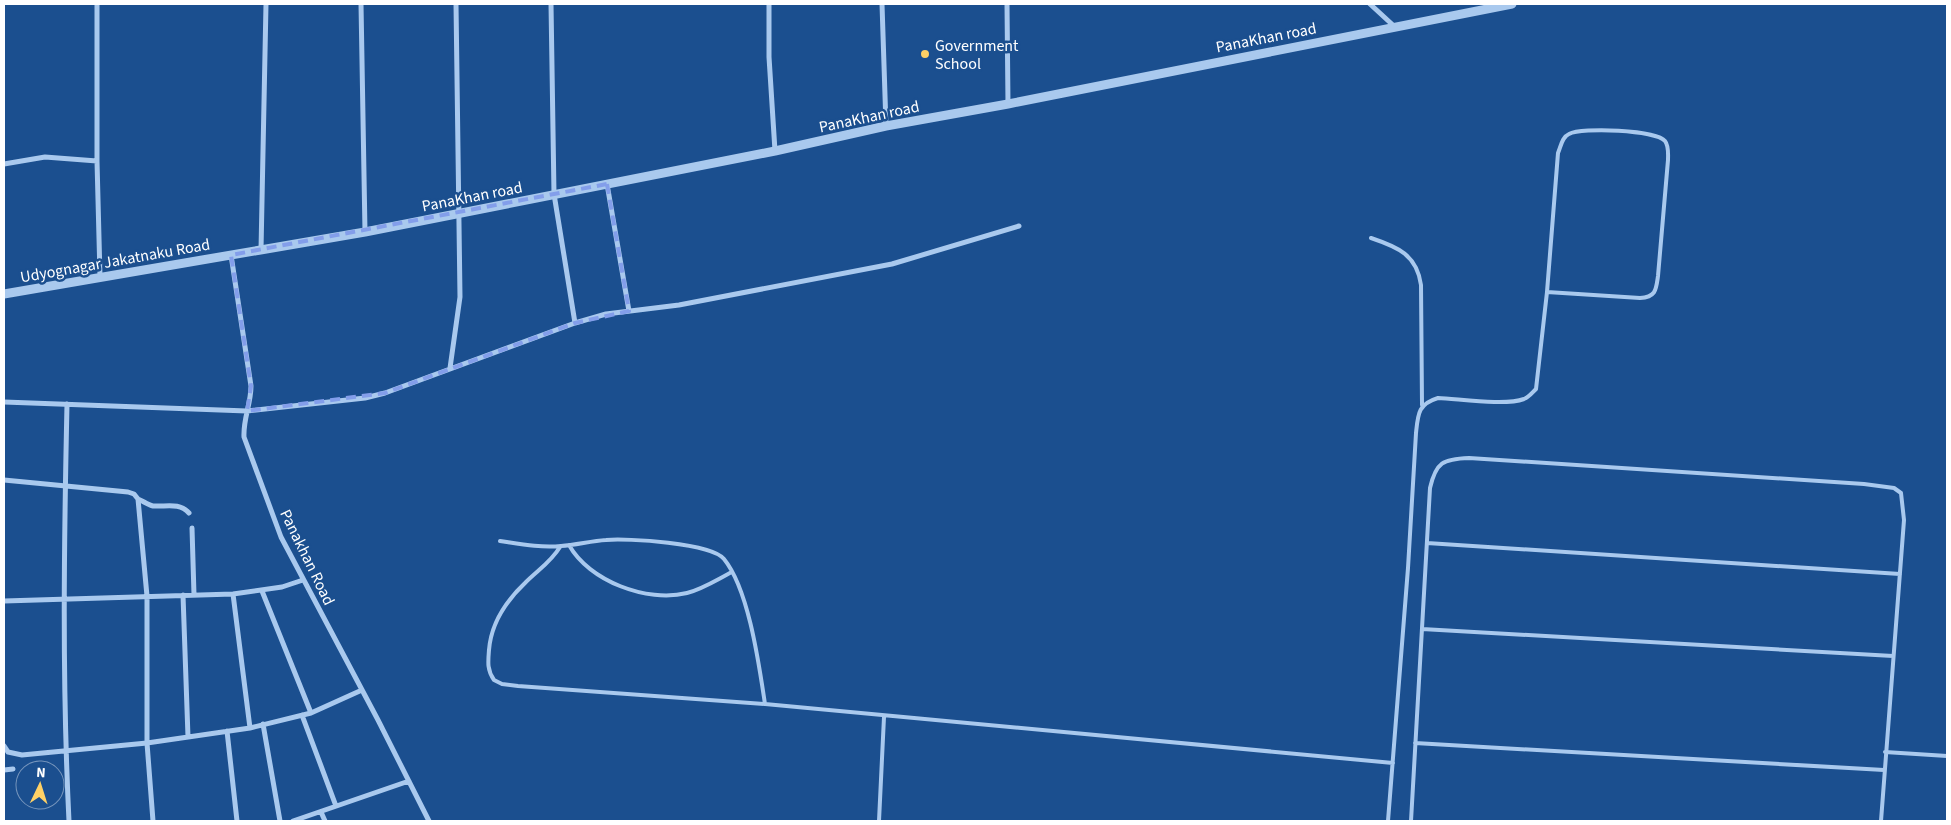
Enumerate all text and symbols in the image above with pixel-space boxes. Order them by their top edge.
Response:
street label: PanaKhan road [1214,17,1318,59]
place label: Government School [935,35,1019,75]
marker: Government School [919,48,931,60]
street label: PanaKhan road [817,96,921,138]
street label: PanaKhan road [420,176,524,218]
street label: Udyognagar Jakatnaku Road [19,233,212,289]
street label: Panakhan Road [274,506,340,609]
north arrow [15,760,65,810]
text: N [35,763,46,783]

